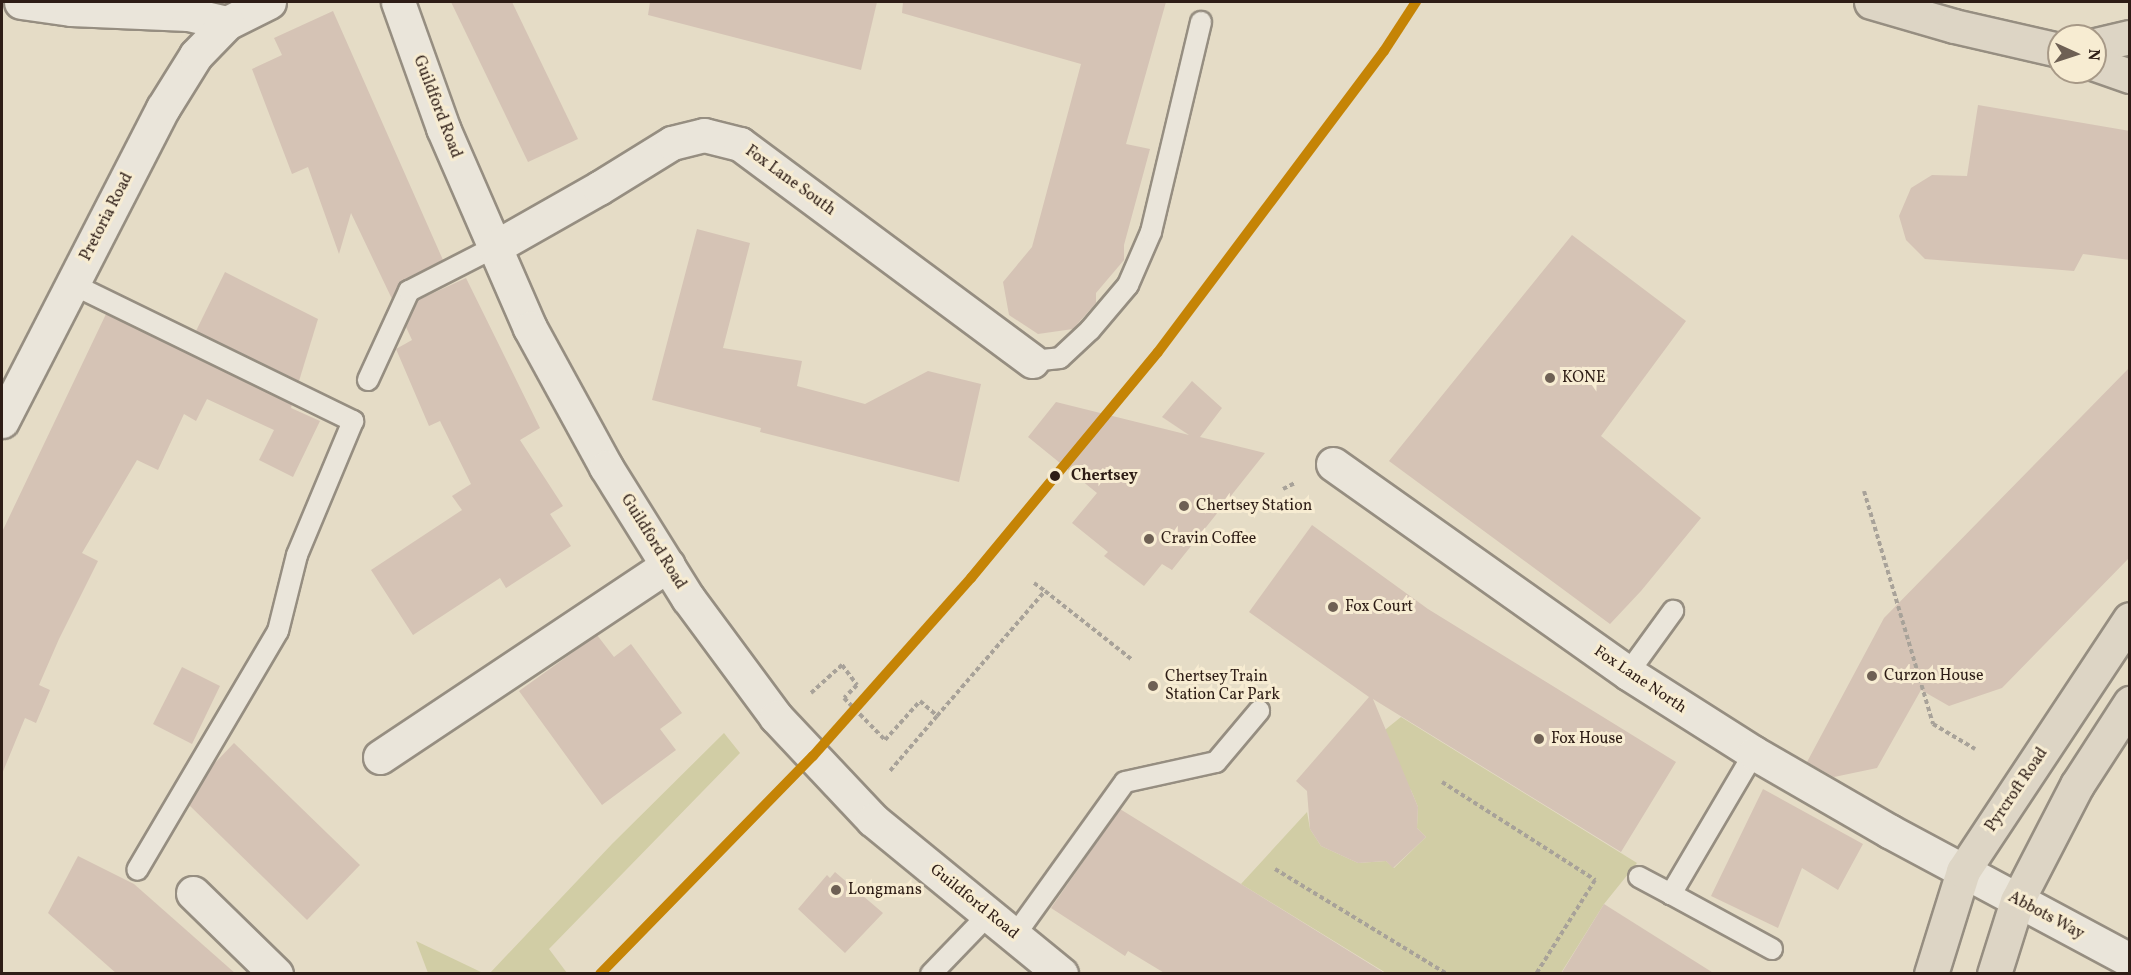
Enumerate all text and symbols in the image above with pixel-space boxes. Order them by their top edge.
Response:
north arrow [2047,24,2107,84]
text: N [2082,48,2104,61]
street label: Guildford Road [409,53,465,161]
street label: Fox Lane South [741,142,839,220]
street label: Pretoria Road [77,170,137,264]
place label: KONE [1562,368,1606,388]
marker: KONE [1543,371,1557,385]
marker: Chertsey [1044,465,1066,487]
place label: Chertsey [1071,466,1138,486]
street label: Guildford Road [616,491,690,593]
place label: Chertsey Station [1196,496,1313,516]
marker: Chertsey Station [1177,499,1191,513]
place label: Cravin Coffee [1161,529,1256,549]
marker: Cravin Coffee [1142,532,1156,546]
place label: Fox Court [1345,597,1413,617]
marker: Fox Court [1326,600,1340,614]
street label: Fox Lane North [1590,642,1690,718]
place label: Curzon House [1884,666,1983,686]
place label: Chertsey Train Station Car Park [1165,667,1280,705]
marker: Curzon House [1865,669,1879,683]
marker: Chertsey Train Station Car Park [1146,679,1160,693]
place label: Fox House [1551,729,1623,749]
marker: Fox House [1532,732,1546,746]
street label: Pyrcroft Road [1982,744,2052,836]
street label: Guildford Road [926,860,1022,944]
place label: Longmans [848,880,922,900]
marker: Longmans [829,883,843,897]
street label: Abbots Way [2004,888,2088,944]

